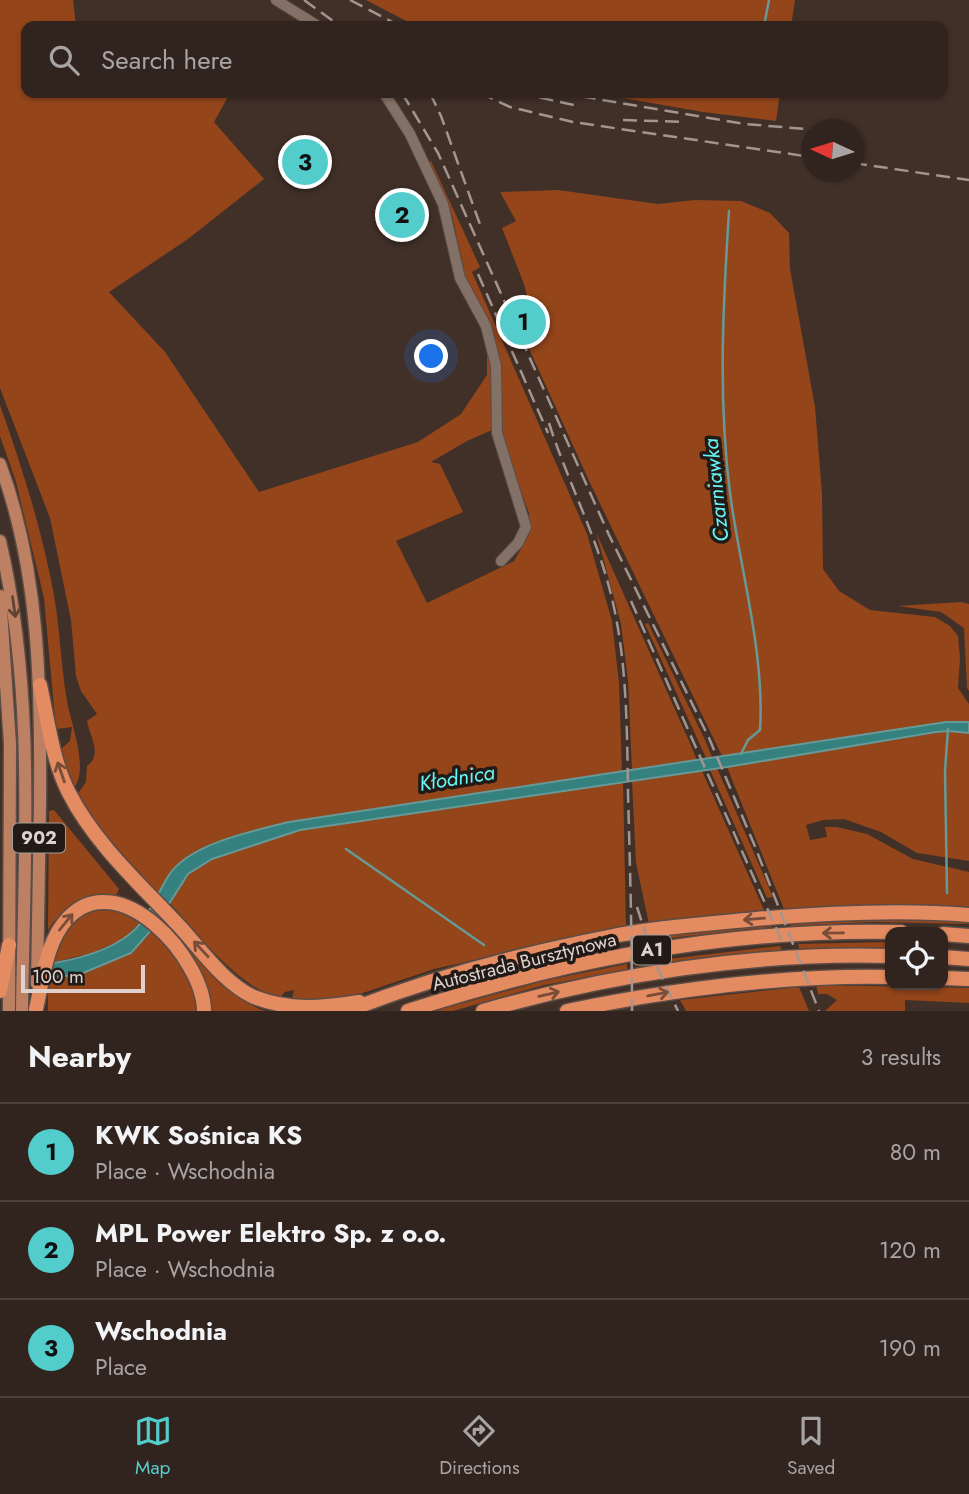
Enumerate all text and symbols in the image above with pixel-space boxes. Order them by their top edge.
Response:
search box [21,21,948,98]
icon: search [45,41,83,79]
text: Search here [101,41,233,79]
north arrow [801,119,864,182]
pin: 3 [282,136,328,188]
pin: 2 [379,189,425,241]
pin: 1 [500,296,546,348]
your location [414,339,448,373]
water label: Czarniawka [696,436,736,543]
one-way arrow [7,596,20,618]
water label: Kłodnica [417,757,497,799]
one-way arrow [54,762,66,784]
road number: 902 [13,824,65,852]
one-way arrow [743,913,766,926]
one-way arrow [59,914,74,932]
street label: Autostrada Bursztynowa [429,926,619,997]
one-way arrow [822,927,845,940]
map controls [885,927,948,990]
button: locate [885,927,948,990]
road number: A1 [633,936,671,965]
one-way arrow [193,940,209,958]
scale bar [21,962,145,994]
text: 100 m [32,963,84,990]
one-way arrow [537,987,560,1000]
one-way arrow [646,987,669,1000]
text: Nearby [28,1035,131,1078]
text: 3 results [861,1040,941,1074]
text: KWK Sośnica KS [95,1116,302,1154]
text: 1 [45,1135,57,1169]
text: 80 m [890,1135,941,1169]
text: Place · Wschodnia [95,1154,275,1188]
text: MPL Power Elektro Sp. z o.o. [95,1214,447,1252]
text: 2 [43,1233,59,1267]
text: 120 m [879,1233,941,1267]
text: Place · Wschodnia [95,1252,275,1286]
text: Wschodnia [95,1312,227,1350]
text: 3 [44,1331,58,1365]
text: 190 m [879,1331,941,1365]
text: Place [95,1350,147,1384]
tab: Map [134,1412,172,1481]
tab: Directions [439,1412,520,1481]
tab: Saved [787,1412,835,1481]

